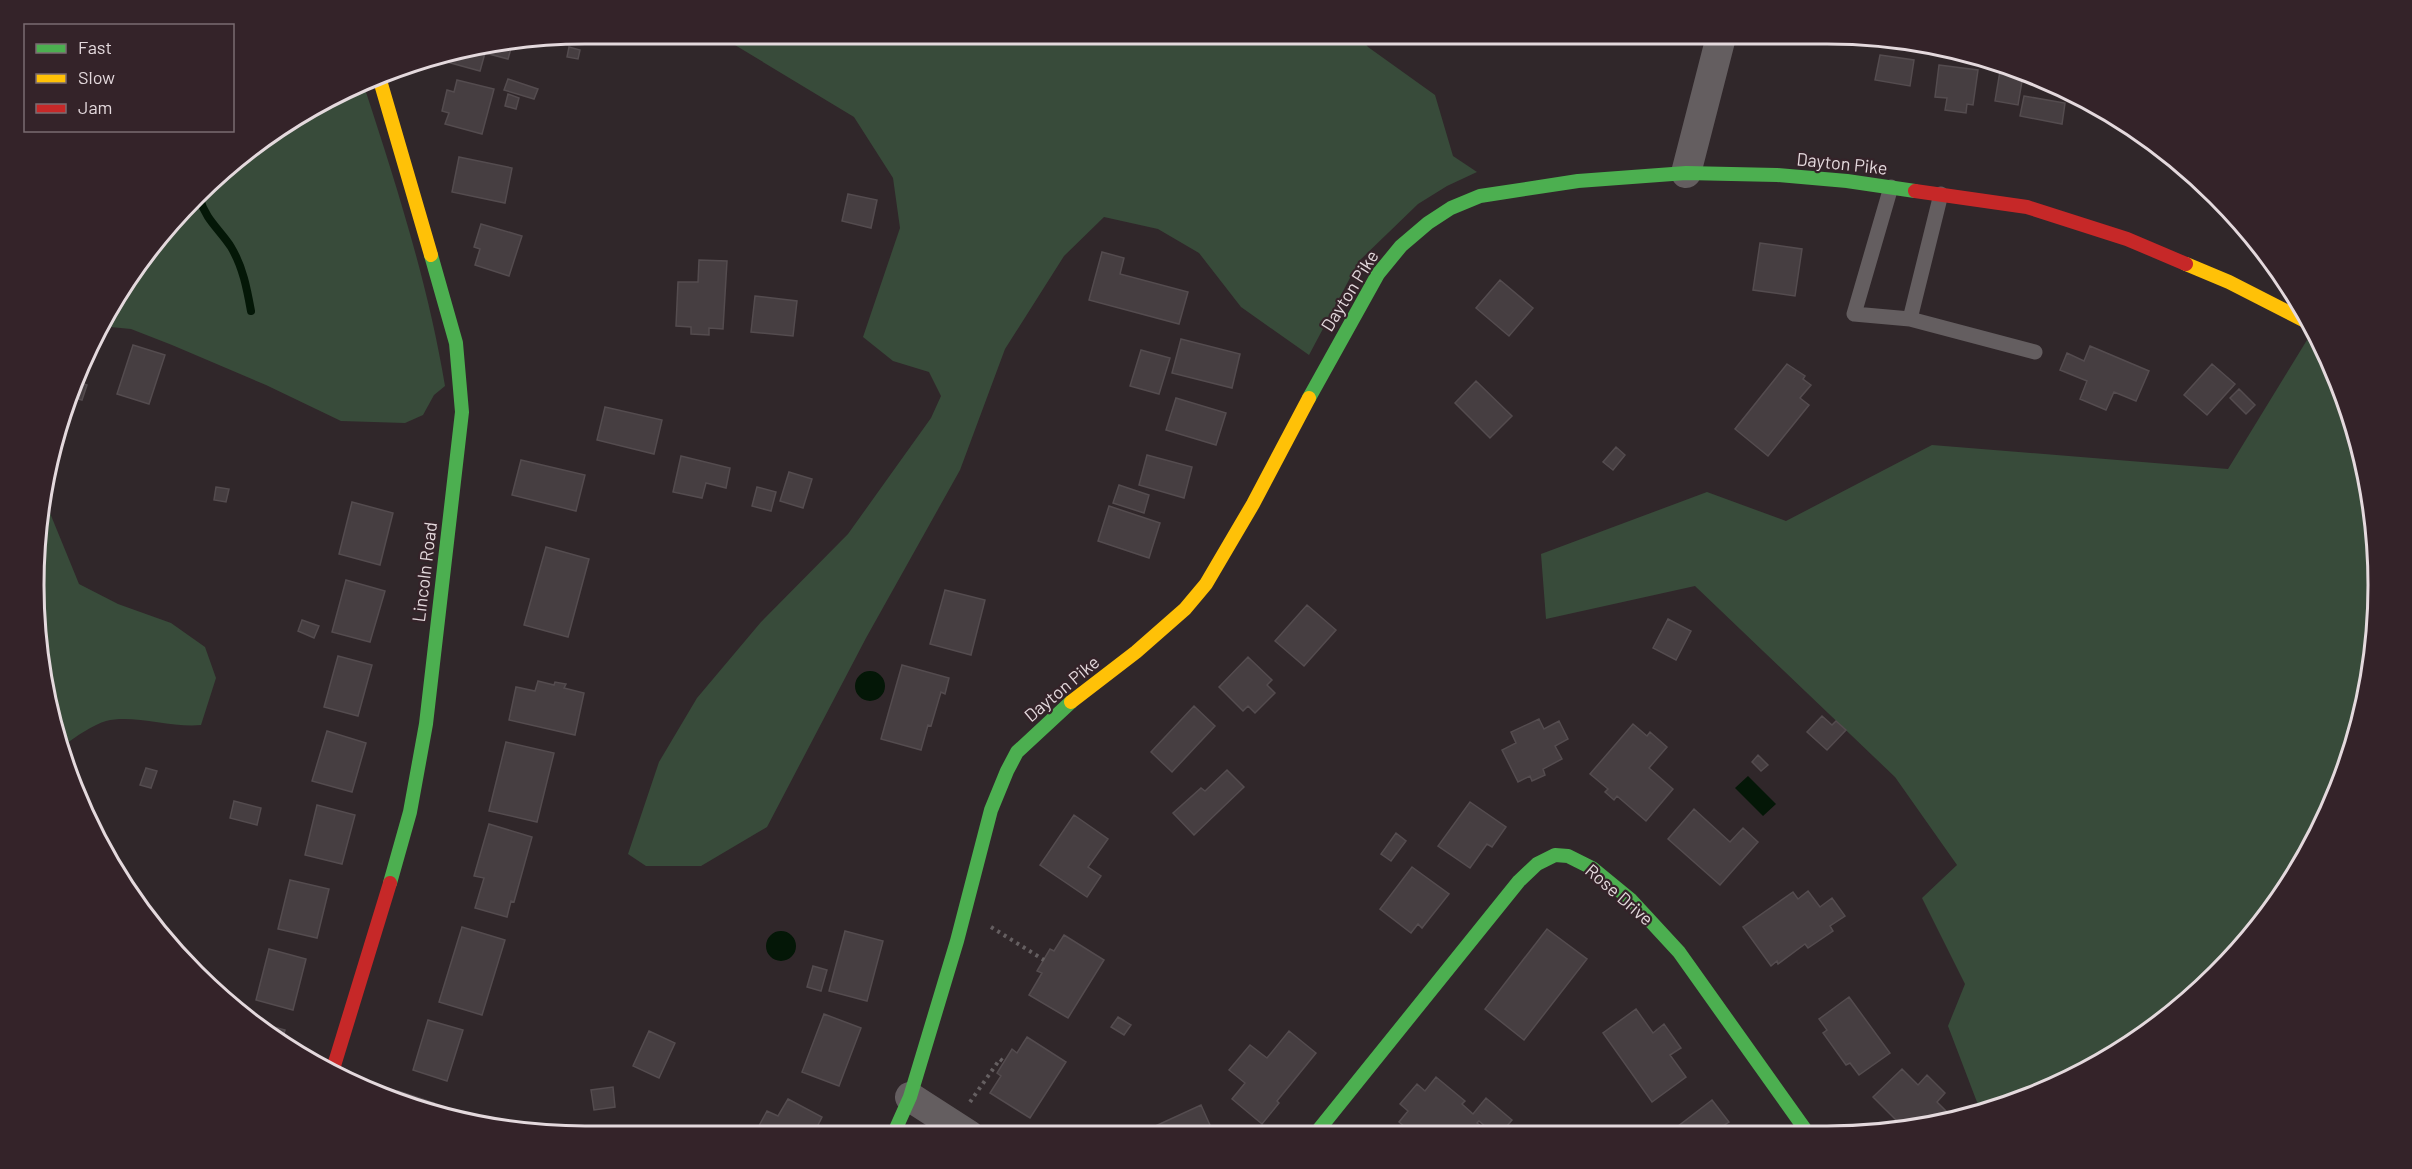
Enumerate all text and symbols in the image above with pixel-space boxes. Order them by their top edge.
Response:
legend [24,24,234,132]
text: Fast [78,36,112,58]
text: Slow [78,66,115,88]
text: Jam [78,96,112,118]
street label: Dayton Pike [1796,147,1889,179]
street label: Dayton Pike [1316,246,1383,335]
street label: Lincoln Road [407,521,441,623]
street label: Dayton Pike [1019,650,1103,726]
street label: Rose Drive [1581,859,1658,930]

